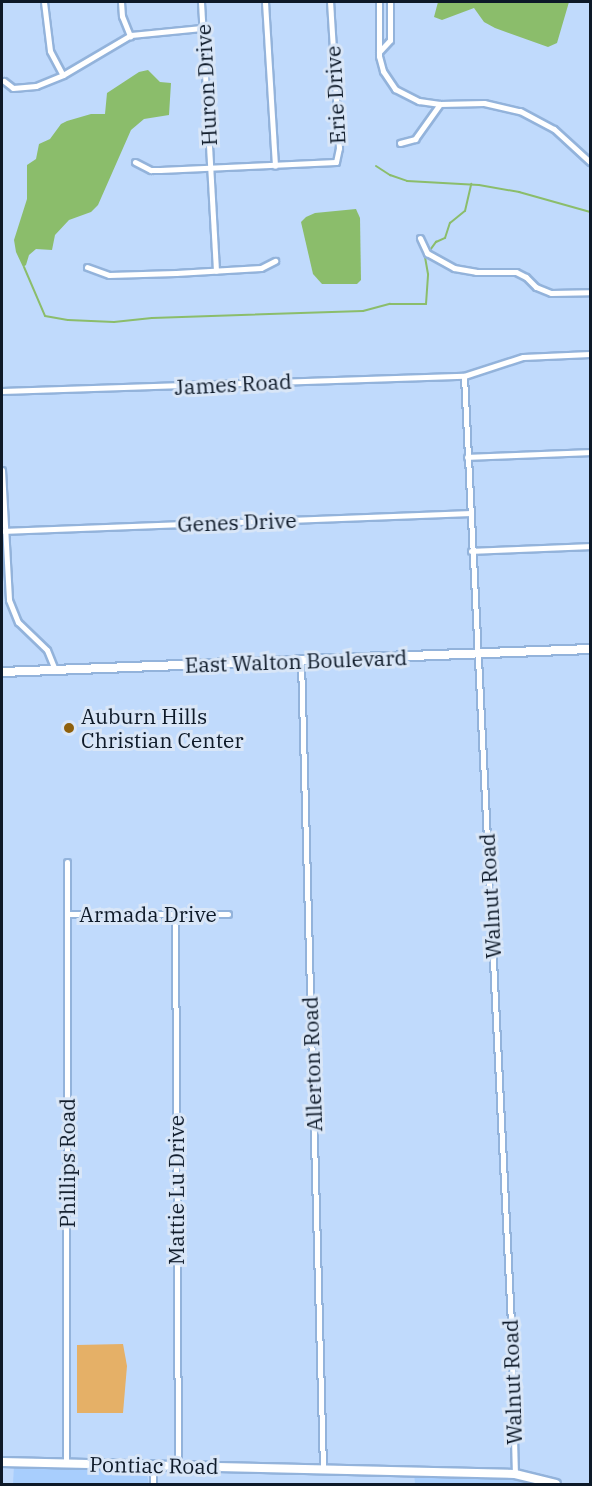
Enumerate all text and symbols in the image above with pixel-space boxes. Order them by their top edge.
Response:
street label: Huron Drive [190,23,222,147]
street label: Erie Drive [320,45,350,145]
street label: James Road [174,368,292,400]
street label: Genes Drive [177,507,297,537]
street label: East Walton Boulevard [184,645,408,677]
place label: Auburn Hills Christian Center [81,703,244,753]
marker: Auburn Hills Christian Center [62,721,76,735]
street label: Walnut Road [474,833,506,959]
street label: Armada Drive [79,901,217,927]
street label: Allerton Road [297,996,327,1132]
street label: Phillips Road [54,1098,80,1228]
street label: Mattie Lu Drive [163,1115,189,1265]
street label: Walnut Road [497,1319,527,1445]
street label: Pontiac Road [89,1451,219,1479]

